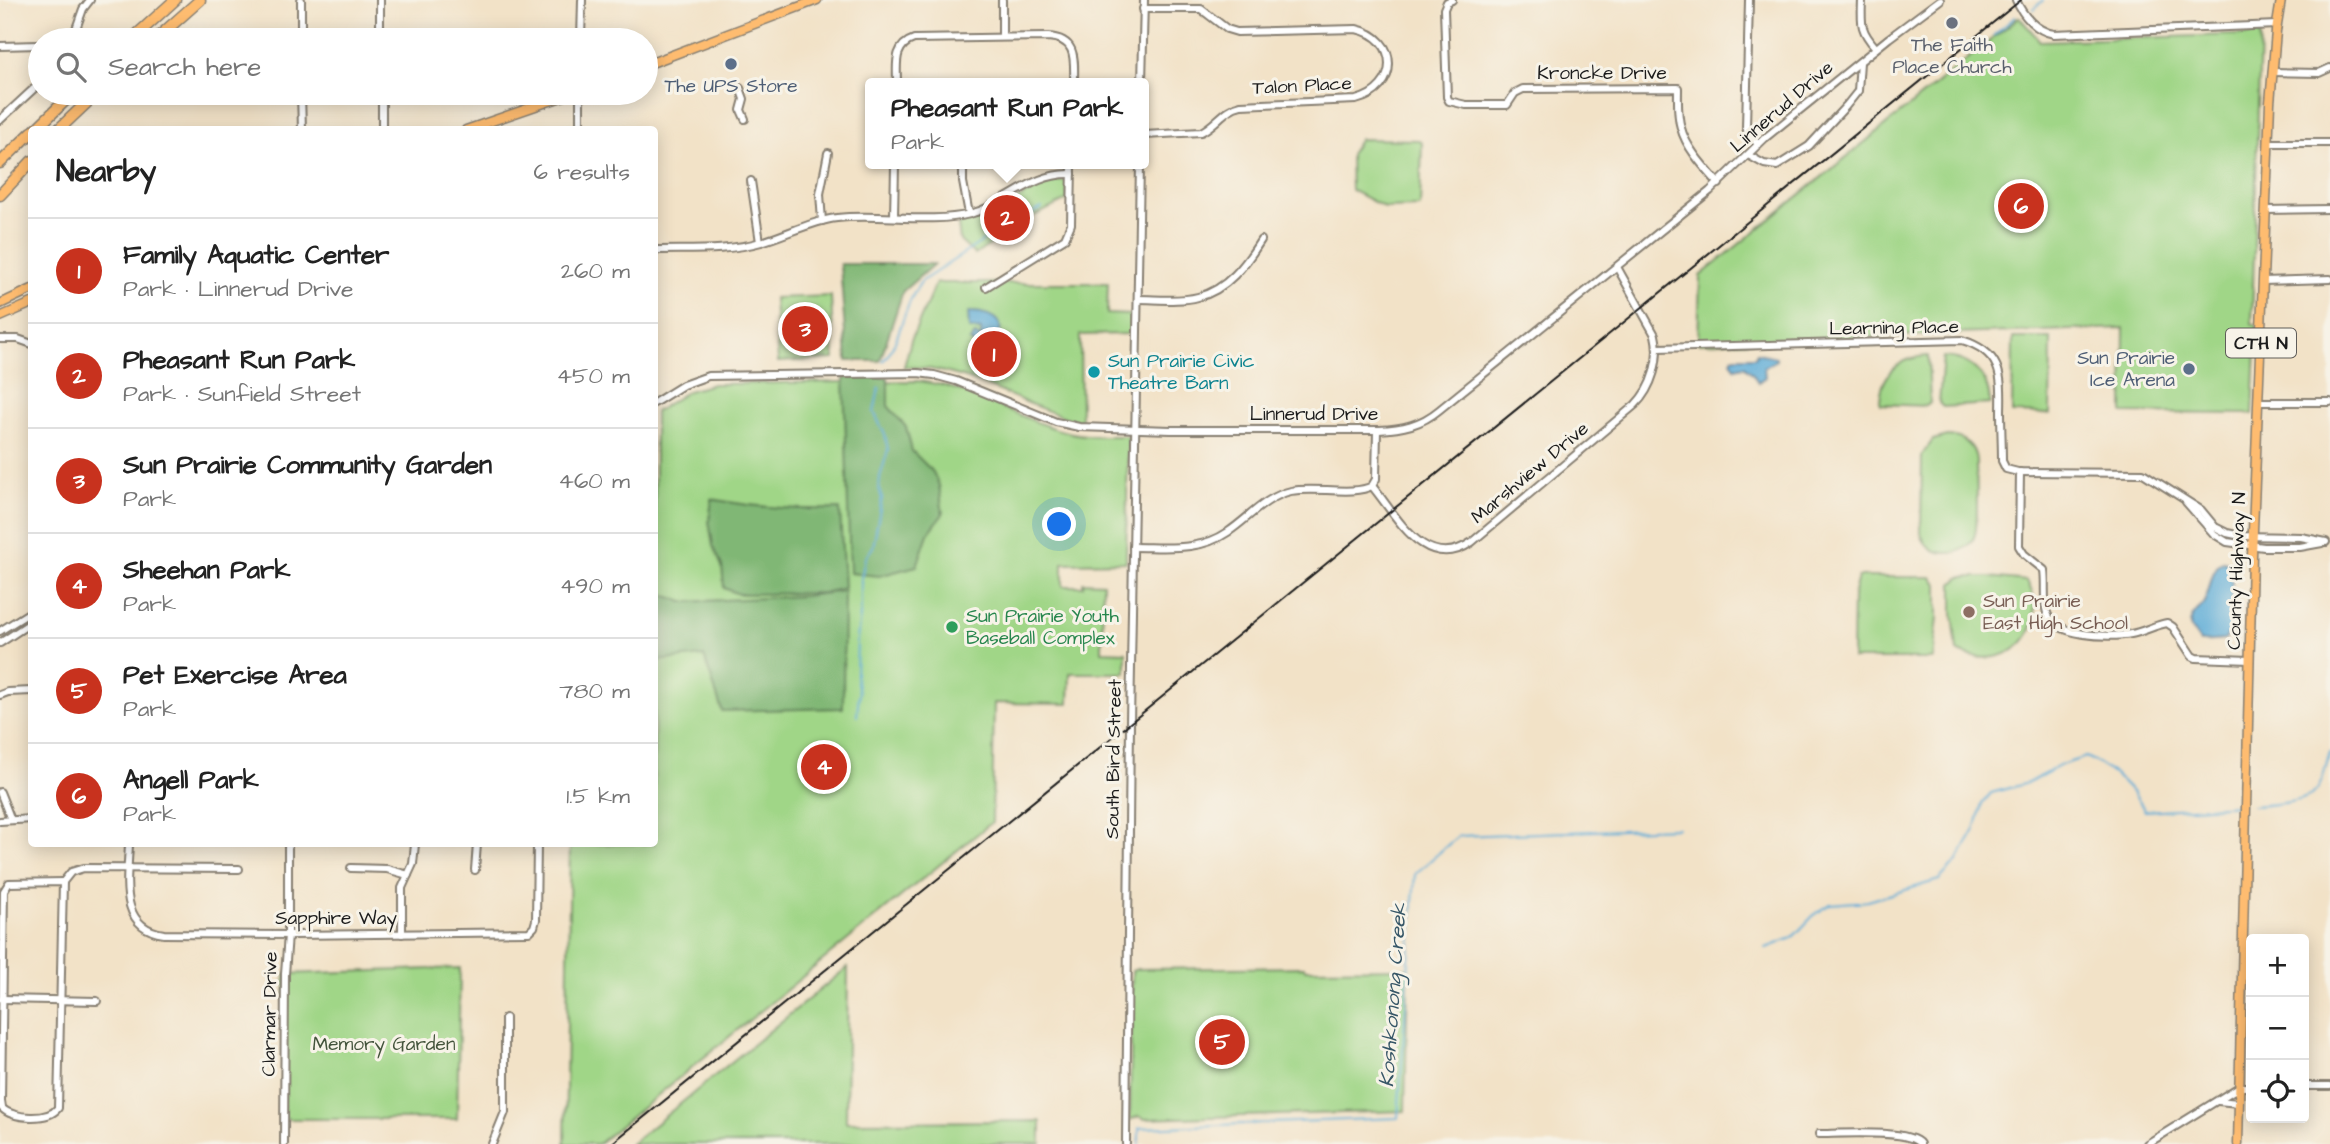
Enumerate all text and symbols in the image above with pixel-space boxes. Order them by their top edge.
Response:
marker: The Faith Place Church [1944,15,1960,31]
search box [28,28,658,105]
place label: The Faith Place Church [1892,32,2012,81]
icon: search [52,48,90,86]
text: Search here [108,49,261,85]
street label: Linnerud Drive [1725,55,1839,159]
marker: The UPS Store [723,56,739,72]
street label: Kroncke Drive [1537,60,1667,87]
street label: Talon Place [1252,70,1352,102]
place label: The UPS Store [664,73,798,100]
popup [865,78,1149,169]
text: Pheasant Run Park [891,90,1123,126]
text: Park [891,126,944,158]
text: Nearby [56,151,156,193]
text: 6 results [534,156,630,188]
pin: 6 [1998,180,2044,232]
pin: 2 [984,192,1030,244]
text: Family Aquatic Center [123,237,389,273]
text: 1 [78,255,80,287]
text: 260 m [561,255,630,287]
text: Park · Linnerud Drive [123,273,354,305]
pin: 3 [782,303,828,355]
street label: Learning Place [1829,313,1959,344]
pin: 1 [971,328,1017,380]
road number: CTH N [2226,328,2296,358]
text: Pheasant Run Park [123,342,355,378]
place label: Sun Prairie Ice Arena [2077,345,2175,394]
place label: Sun Prairie Civic Theatre Barn [1108,348,1254,397]
text: 2 [72,360,86,392]
text: 450 m [556,360,630,392]
marker: Sun Prairie Ice Arena [2181,361,2197,377]
marker: Sun Prairie Civic Theatre Barn [1086,364,1102,380]
text: Park · Sunfield Street [123,378,361,410]
street label: Linnerud Drive [1250,401,1378,428]
street label: Marshview Drive [1465,416,1595,530]
text: Sun Prairie Community Garden [123,447,492,483]
text: 3 [73,465,85,497]
text: 460 m [558,465,630,497]
text: Park [123,483,176,515]
street label: County Highway N [2221,492,2254,650]
your location [1042,507,1076,541]
text: Sheehan Park [123,552,290,588]
text: 4 [71,570,87,602]
text: 490 m [560,570,630,602]
text: Park [123,588,176,620]
place label: Sun Prairie East High School [1983,588,2128,638]
place label: Sun Prairie Youth Baseball Complex [966,603,1120,652]
marker: Sun Prairie East High School [1961,604,1977,620]
marker: Sun Prairie Youth Baseball Complex [944,619,960,635]
text: Pet Exercise Area [123,657,347,693]
text: 5 [71,675,87,707]
text: 780 m [559,675,630,707]
street label: South Bird Street [1099,678,1129,839]
text: Park [123,693,176,725]
pin: 4 [801,741,847,793]
text: Angell Park [123,762,259,798]
text: 6 [72,780,86,812]
text: 1.5 km [566,780,630,812]
text: Park [123,798,176,830]
water label: Koshkonong Creek [1372,901,1415,1088]
street label: Sapphire Way [275,905,397,933]
map controls [2246,934,2309,1123]
button: + [2246,934,2309,997]
street label: Clarmar Drive [255,951,285,1077]
button: − [2246,997,2309,1060]
pin: 5 [1199,1016,1245,1068]
park label: Memory Garden [313,1031,455,1059]
button: locate [2246,1060,2309,1123]

